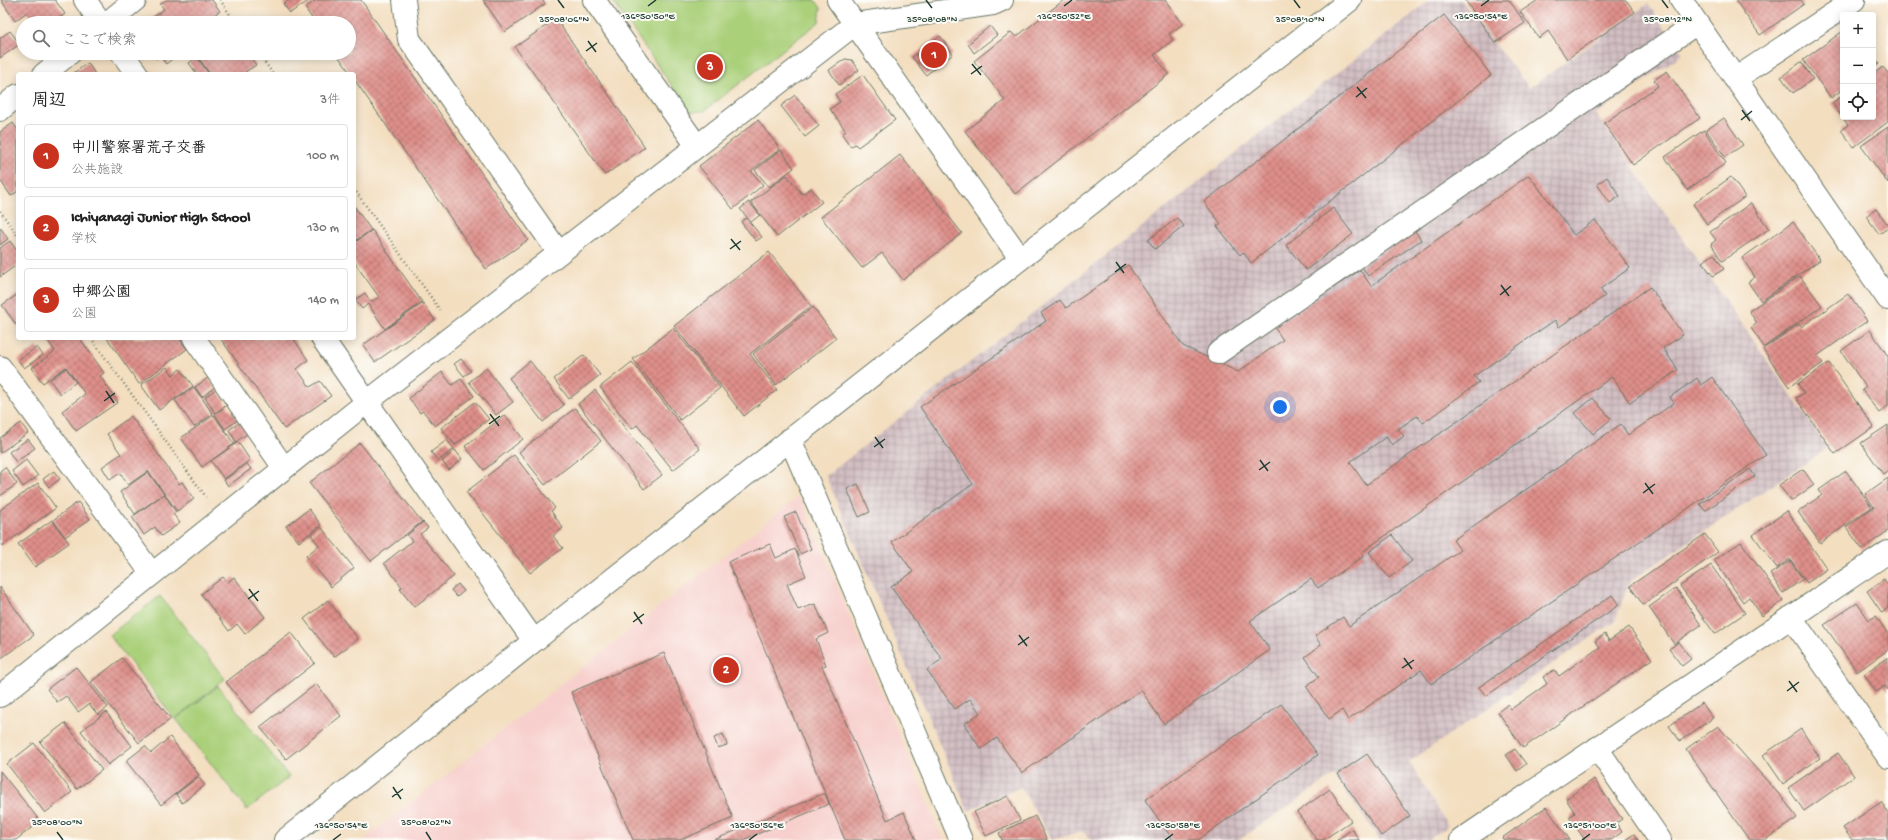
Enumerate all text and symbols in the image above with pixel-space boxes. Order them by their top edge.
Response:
text: 136°50'50"E [620,11,676,23]
text: 136°50'52"E [1037,11,1091,23]
text: 136°50'54"E [1454,11,1508,23]
map controls [1840,12,1876,120]
button: + [1840,12,1876,48]
text: 35°08'06"N [538,14,590,26]
text: 35°08'08"N [906,14,958,26]
text: 35°08'10"N [1274,14,1325,26]
text: 35°08'12"N [1643,14,1693,26]
search box [16,16,356,60]
icon: search [30,27,52,49]
text: ここで検索 [62,32,137,50]
pin: 1 [921,40,947,70]
button: − [1840,48,1876,84]
pin: 3 [697,52,723,82]
button: locate [1840,84,1876,120]
text: 周辺 [32,92,66,112]
text: 3件 [320,93,340,108]
text: 中川警察署荒子交番 [71,140,206,158]
text: 1 [43,149,49,164]
text: 100 m [307,149,339,164]
text: 公共施設 [71,163,123,178]
text: Ichiyanagi Junior High School [71,209,250,227]
text: 2 [43,221,49,236]
text: 130 m [307,221,339,236]
text: 学校 [71,232,97,247]
text: 中郷公園 [71,284,131,302]
text: 3 [43,293,49,308]
text: 140 m [308,293,339,308]
text: 公園 [71,307,97,322]
your location [1270,397,1290,417]
pin: 2 [713,655,739,685]
text: 35°08'00"N [31,817,83,829]
text: 35°08'02"N [400,817,451,829]
text: 136°50'54"E [314,820,368,832]
text: 136°50'56"E [730,820,784,832]
text: 136°50'58"E [1145,820,1200,832]
text: 136°51'00"E [1563,820,1617,832]

